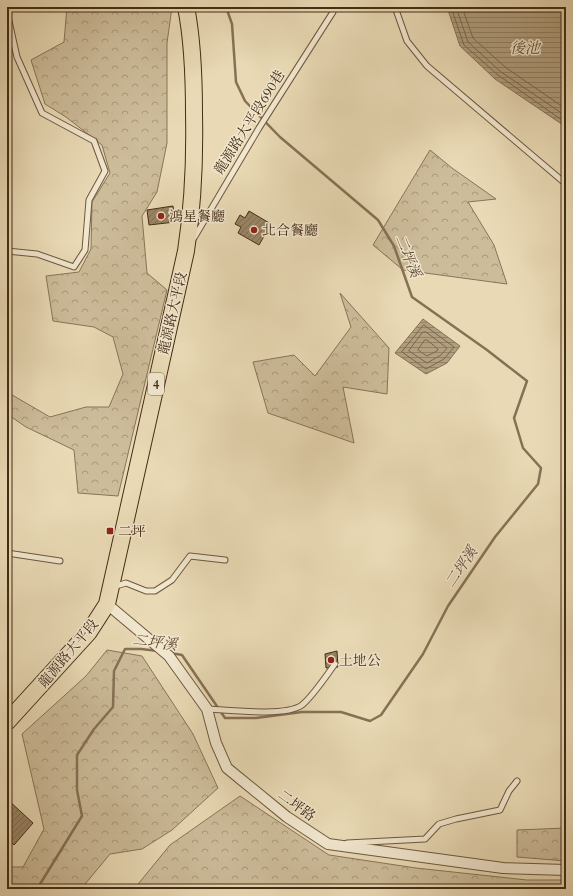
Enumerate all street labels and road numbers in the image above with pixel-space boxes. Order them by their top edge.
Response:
street label: 龍源路大平段690巷 [210,67,289,178]
street label: 龍源路大平段 [154,270,191,356]
road number: 4 [148,373,164,395]
street label: 龍源路大平段 [34,615,103,692]
street label: 二坪路 [274,785,319,825]

